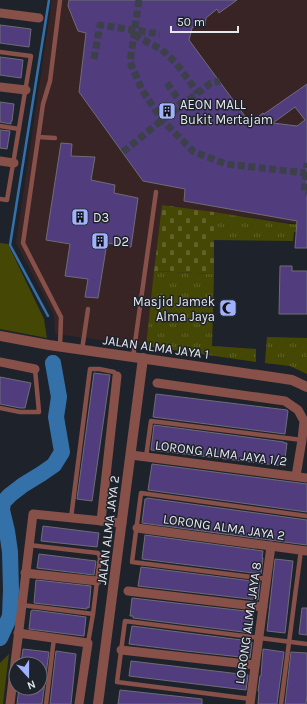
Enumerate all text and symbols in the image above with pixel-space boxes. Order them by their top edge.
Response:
scale bar [171,8,238,34]
text: 50 m [177,15,205,29]
place label: AEON MALL Bukit Mertajam [180,97,273,127]
building icon: AEON MALL Bukit Mertajam [157,101,177,121]
building icon: D3 [70,207,90,227]
place label: D3 [93,210,109,225]
building icon: D2 [90,231,110,251]
place label: D2 [113,234,129,249]
place label: Masjid Jamek Alma Jaya [133,294,215,324]
mosque icon: Masjid Jamek Alma Jaya [218,298,238,318]
street label: JALAN ALMA JAYA 1 [102,332,210,362]
street label: LORONG ALMA JAYA 1/2 [154,437,288,469]
street label: JALAN ALMA JAYA 2 [94,474,122,586]
street label: LORONG ALMA JAYA 2 [162,511,286,543]
street label: LORONG ALMA JAYA 8 [232,561,264,685]
north arrow [8,656,48,696]
text: N [25,677,37,692]

